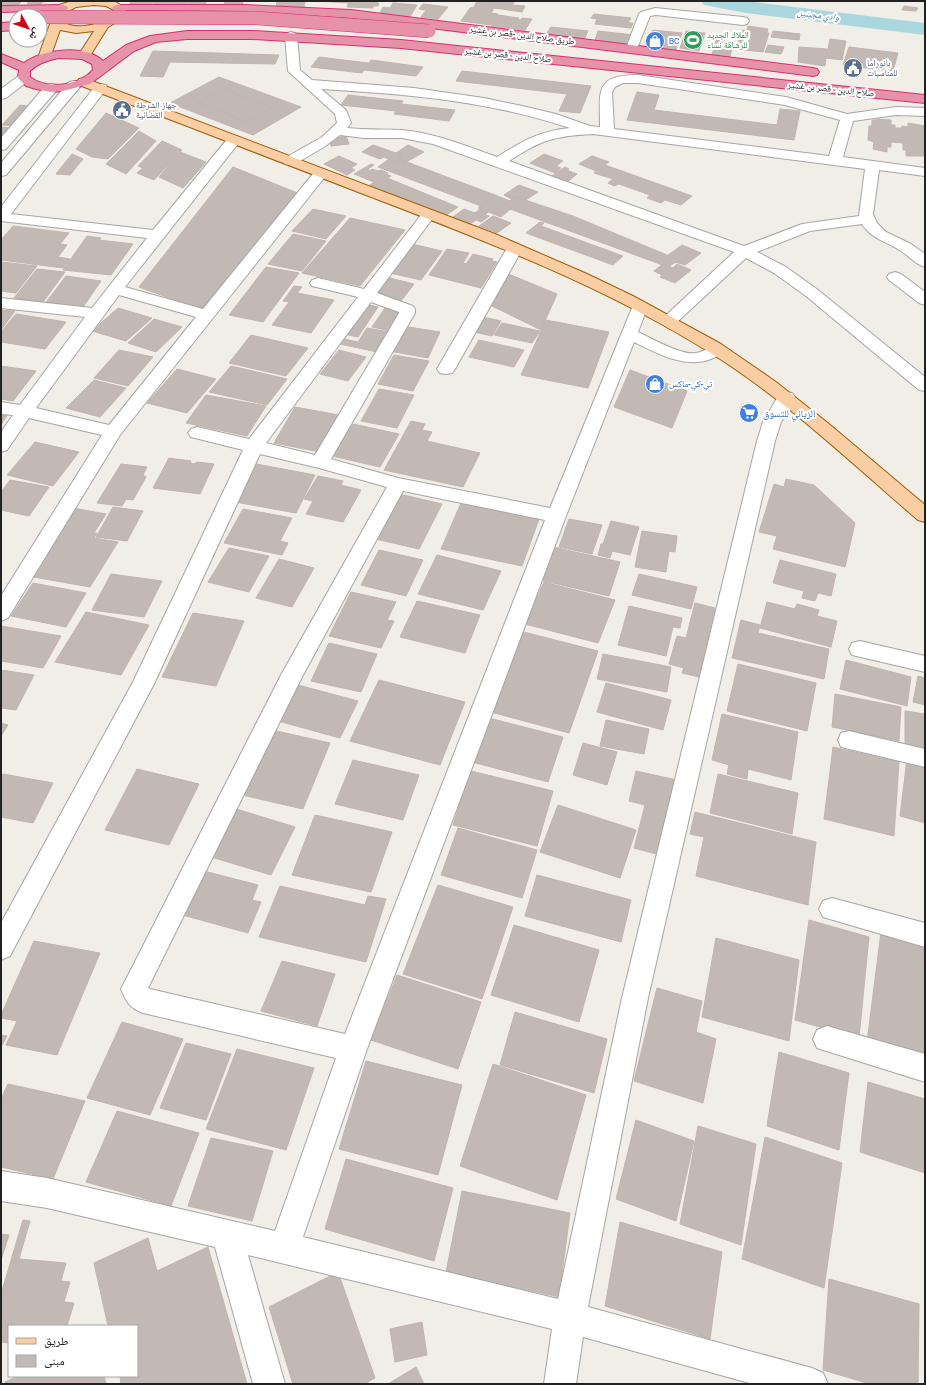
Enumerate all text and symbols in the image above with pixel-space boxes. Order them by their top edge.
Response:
water label: وادي مجينين [796,6,840,25]
north arrow [8,8,48,48]
street label: طريق صلاح الدين -قصر بن غشير [468,22,575,47]
text: ش [26,25,45,44]
sports icon: الملاك الجديد للرشاقة نساء [682,29,704,51]
place label: الملاك الجديد للرشاقة نساء [707,29,749,51]
shop icon: BC [644,30,666,52]
place label: BC [669,35,679,47]
street label: صلاح الدين - قصر بن غشير [463,44,552,66]
public building icon: بانوراما للمناسبات [842,57,864,79]
place label: بانوراما للمناسبات [867,57,898,79]
street label: صلاح الدين - قصر بن غشير [786,78,875,100]
public building icon: جهاز الشرطة القضائية [111,99,133,121]
place label: جهاز الشرطة القضائية [136,99,177,121]
shop icon: تي-كي-ماكس [644,373,666,395]
place label: تي-كي-ماكس [669,378,713,391]
supermarket icon: الزياني للتسوق [738,402,760,424]
place label: الزياني للتسوق [763,407,815,422]
legend [8,1325,138,1377]
text: طريق [44,1333,69,1349]
text: مبنى [44,1353,65,1369]

